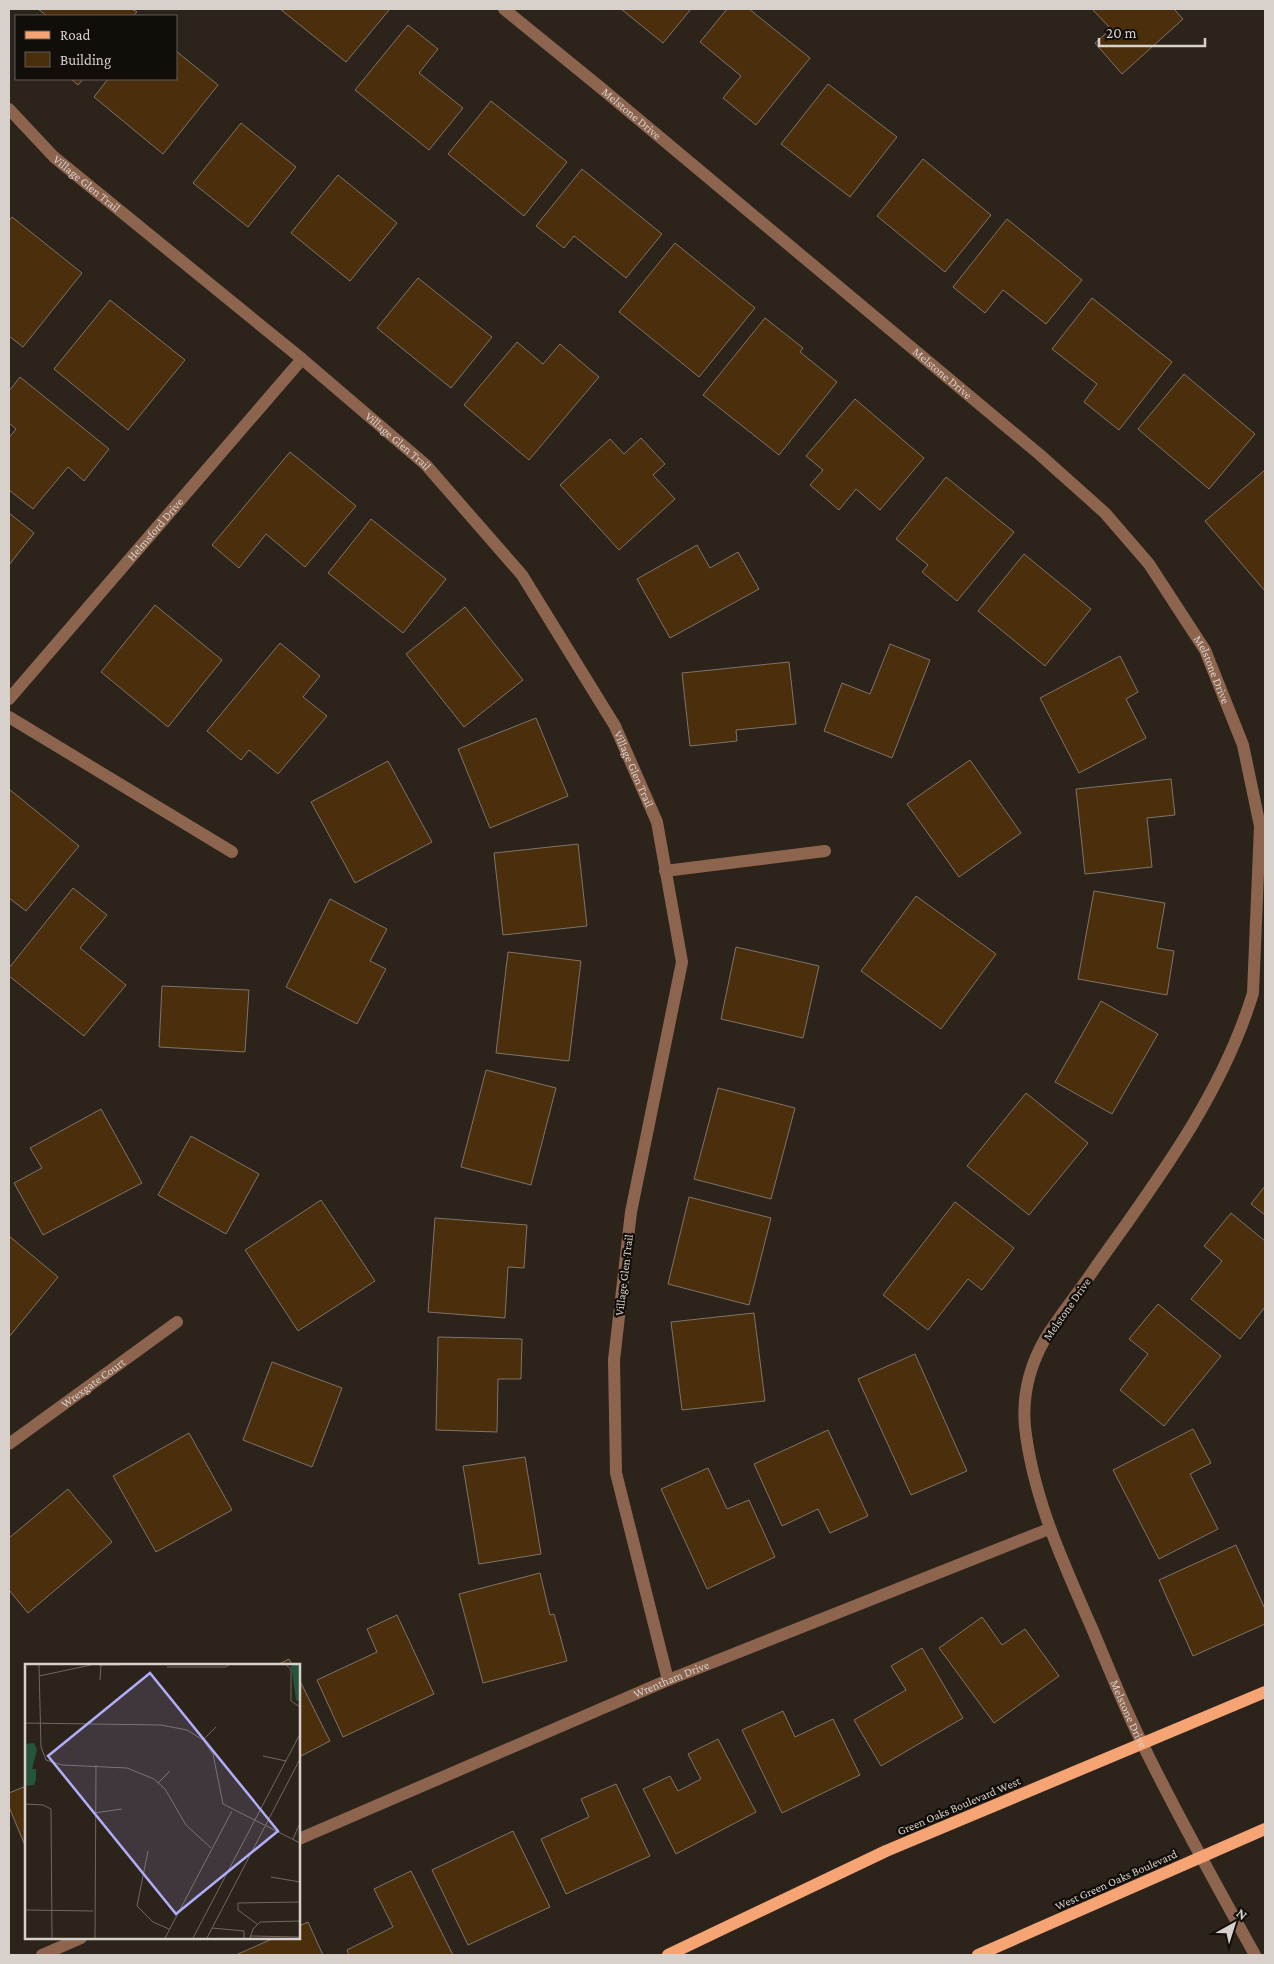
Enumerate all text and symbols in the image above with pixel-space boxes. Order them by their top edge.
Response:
legend [15,15,178,80]
scale bar [1099,15,1205,47]
text: 20 m [1106,25,1137,41]
text: Road [60,27,91,43]
text: Building [60,52,111,69]
street label: Melstone Drive [599,85,664,142]
street label: Village Glen Trail [50,152,123,215]
street label: Melstone Drive [910,344,975,402]
street label: Village Glen Trail [362,409,434,473]
street label: Helmsford Drive [124,495,186,564]
street label: Melstone Drive [1190,633,1233,706]
street label: Village Glen Trail [611,729,657,809]
street label: Village Glen Trail [612,1233,636,1317]
street label: Melstone Drive [1040,1275,1094,1343]
street label: Wrexgate Court [58,1354,129,1411]
street label: Wrentham Drive [631,1657,711,1701]
inset map [25,1664,300,1939]
street label: Melstone Drive [1107,1678,1150,1750]
street label: Green Oaks Boulevard West [895,1773,1024,1838]
street label: West Green Oaks Boulevard [1053,1846,1180,1913]
north arrow [1209,1899,1259,1949]
text: N [1233,1905,1251,1923]

